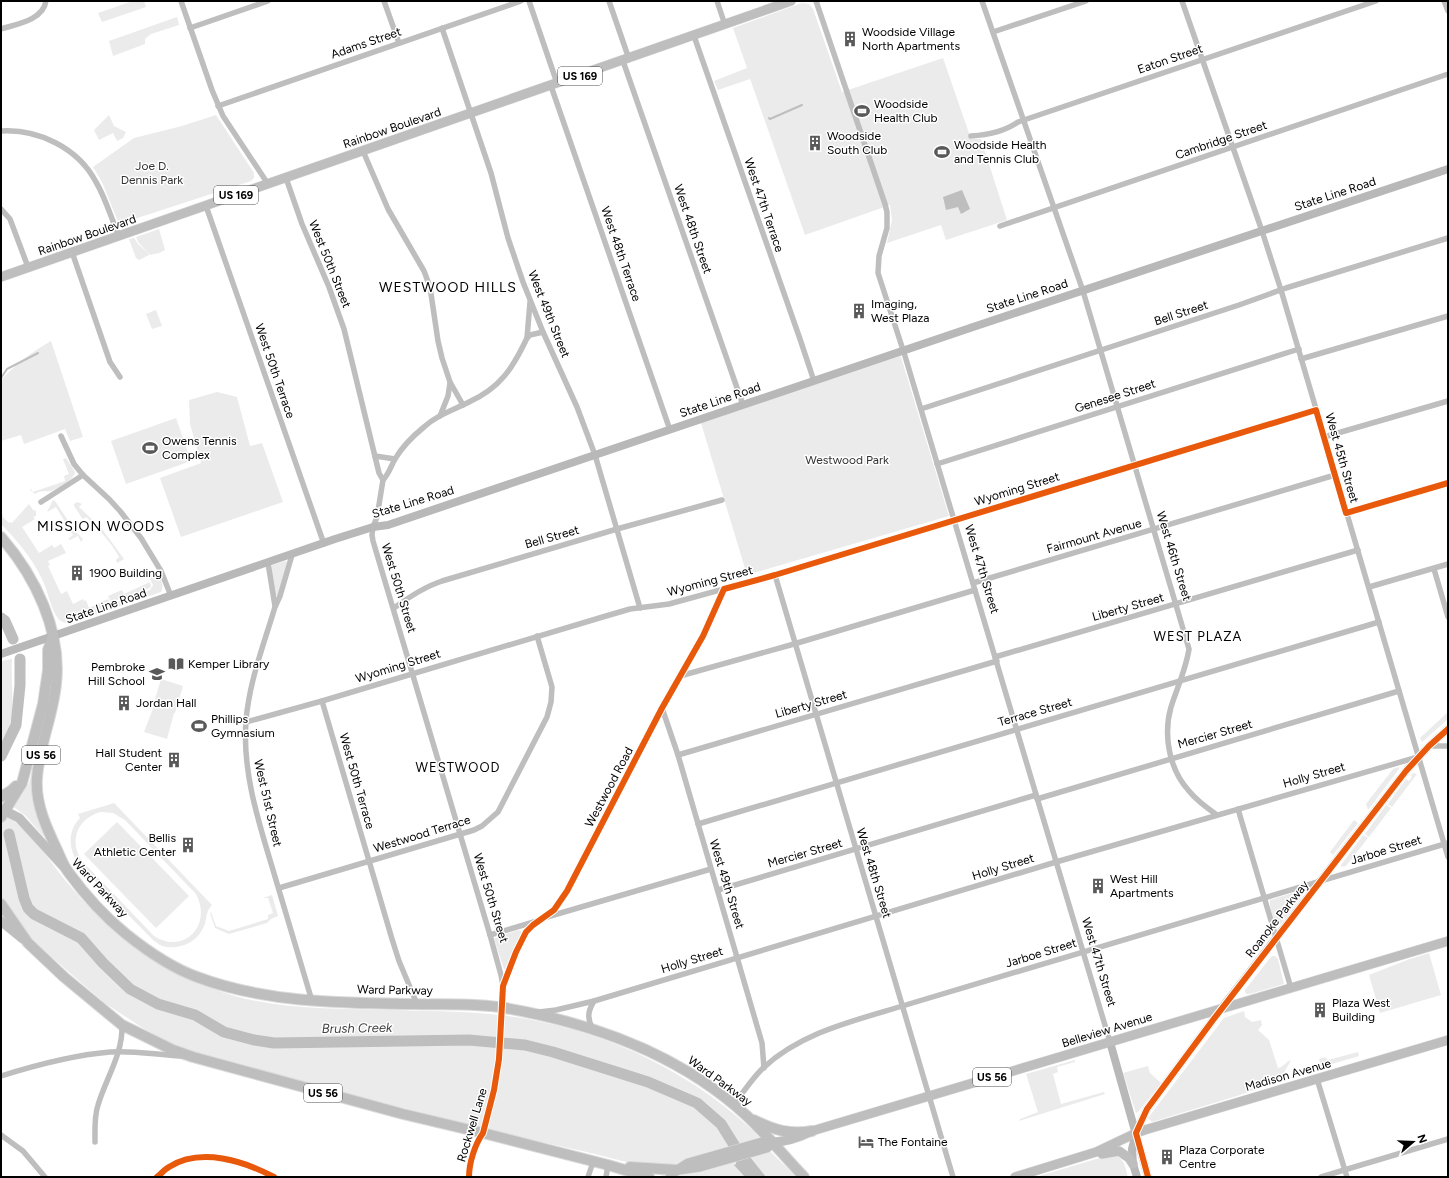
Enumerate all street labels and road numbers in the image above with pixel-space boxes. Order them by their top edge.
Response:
street label: Adams Street [329,24,403,62]
street label: Eaton Street [1136,41,1205,77]
road number: US 169 [558,67,602,85]
street label: Rainbow Boulevard [341,105,443,151]
street label: Cambridge Street [1173,118,1269,162]
street label: West 47th Terrace [741,156,787,254]
street label: State Line Road [1292,174,1378,214]
street label: West 48th Street [671,183,715,276]
road number: US 169 [214,186,258,204]
street label: West 48th Terrace [598,205,644,304]
street label: Rainbow Boulevard [36,212,138,258]
street label: West 50th Street [306,218,354,310]
street label: West 49th Street [525,268,573,360]
street label: State Line Road [984,276,1070,316]
street label: Bell Street [1152,298,1210,328]
street label: West 50th Terrace [252,322,298,421]
street label: Genesee Street [1073,376,1158,416]
street label: State Line Road [678,380,762,420]
street label: West 45th Street [1322,411,1362,505]
street label: Wyoming Street [973,469,1062,509]
street label: State Line Road [370,483,456,521]
street label: West 46th Street [1154,510,1194,603]
street label: Fairmount Avenue [1045,516,1143,556]
street label: Bell Street [523,522,581,551]
street label: West 47th Street [962,523,1002,616]
street label: West 50th Street [379,541,419,635]
street label: Wyoming Street [666,563,755,599]
street label: State Line Road [64,586,148,626]
street label: Liberty Street [1090,590,1166,624]
street label: Wyoming Street [354,646,443,686]
street label: Liberty Street [773,687,849,721]
street label: Terrace Street [996,695,1074,729]
street label: Mercier Street [1176,717,1254,751]
street label: West 50th Terrace [337,731,378,831]
street label: Westwood Road [582,745,636,829]
road number: US 56 [22,746,60,764]
street label: West 51st Street [251,758,285,848]
street label: Holly Street [1281,759,1347,791]
street label: Westwood Terrace [372,812,473,855]
street label: West 48th Street [854,826,894,920]
street label: Jarboe Street [1349,832,1424,867]
street label: Mercier Street [766,836,844,870]
street label: West 49th Street [707,838,747,931]
street label: West 50th Street [471,851,511,945]
street label: Holly Street [970,851,1036,883]
street label: Ward Parkway [69,856,131,921]
street label: Roanoke Parkway [1243,877,1312,960]
street label: West 47th Street [1079,916,1119,1009]
street label: Jarboe Street [1004,935,1079,970]
street label: Holly Street [659,944,725,976]
street label: Ward Parkway [357,982,434,998]
street label: Belleview Avenue [1060,1009,1154,1050]
street label: Ward Parkway [685,1053,755,1109]
street label: Madison Avenue [1243,1056,1333,1094]
road number: US 56 [973,1068,1011,1086]
road number: US 56 [304,1084,342,1102]
street label: Rockwell Lane [454,1086,490,1164]

